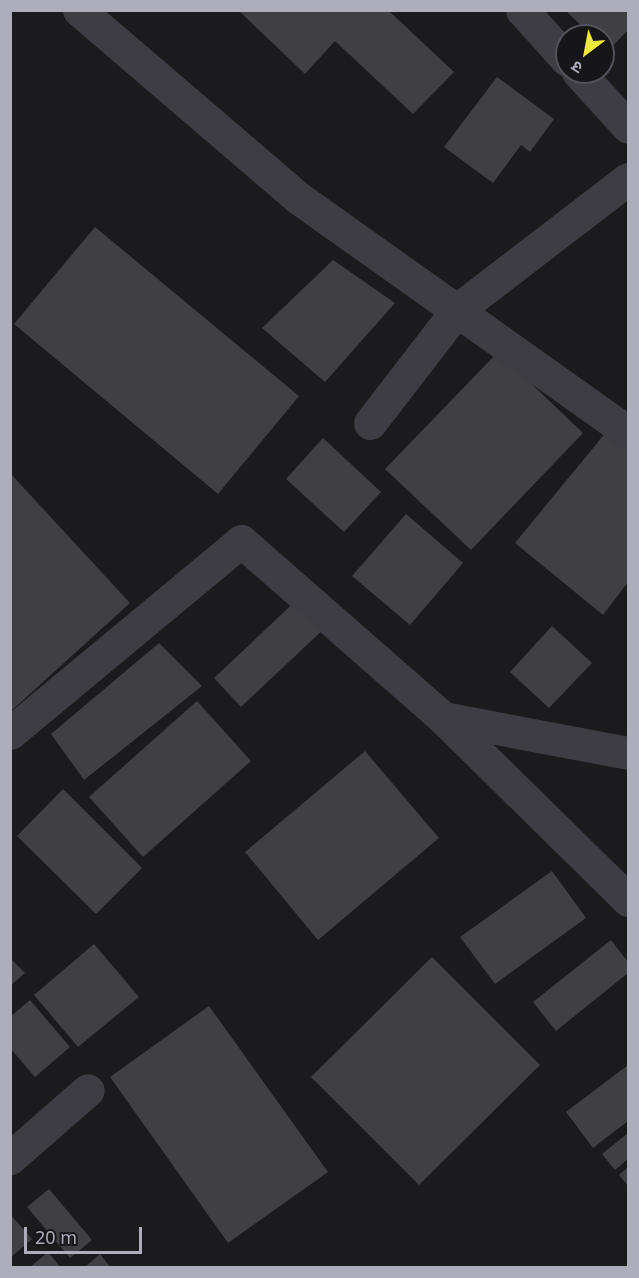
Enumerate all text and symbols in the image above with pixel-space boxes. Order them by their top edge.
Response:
north arrow [555,24,615,84]
text: उ [567,56,586,79]
scale bar [27,1215,146,1253]
text: 20 m [35,1225,77,1249]

